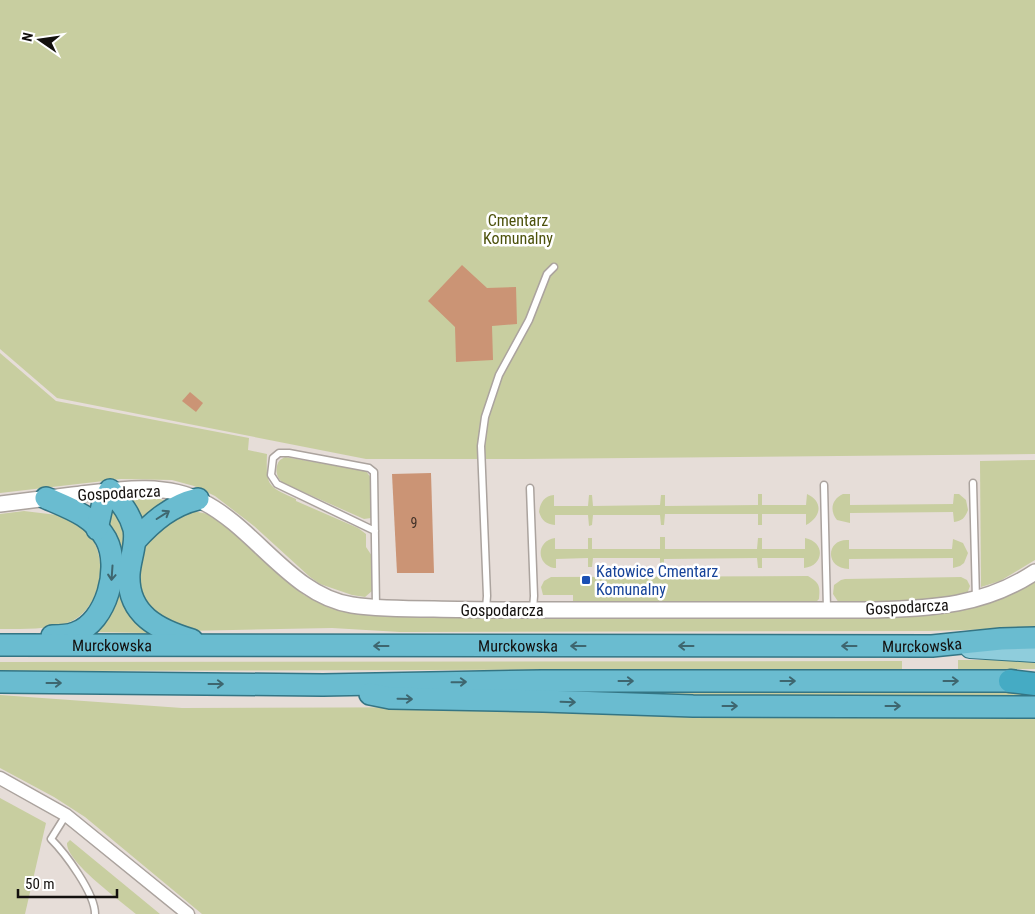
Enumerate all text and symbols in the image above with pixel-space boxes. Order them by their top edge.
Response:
north arrow [15,15,65,65]
text: N [19,31,36,43]
park label: Cmentarz Komunalny [483,211,553,248]
street label: Gospodarcza [77,481,161,505]
one-way arrow [156,509,170,519]
house number: 9 [411,515,417,531]
place label: Katowice Cmentarz Komunalny [596,562,718,599]
one-way arrow [107,565,116,581]
marker: Katowice Cmentarz Komunalny [580,574,592,586]
street label: Gospodarcza [865,595,949,619]
street label: Gospodarcza [460,601,544,620]
street label: Murckowska [882,634,963,656]
street label: Murckowska [72,636,152,655]
street label: Murckowska [478,636,558,655]
one-way arrow [373,641,390,651]
one-way arrow [571,641,587,651]
one-way arrow [678,641,694,651]
one-way arrow [841,641,857,651]
one-way arrow [617,676,633,686]
one-way arrow [780,676,796,686]
one-way arrow [942,676,958,686]
one-way arrow [45,678,61,687]
one-way arrow [451,678,467,687]
one-way arrow [208,679,224,689]
one-way arrow [397,694,413,703]
one-way arrow [559,697,575,707]
one-way arrow [722,701,738,711]
one-way arrow [884,701,900,711]
scale bar [18,866,116,898]
text: 50 m [25,875,55,893]

